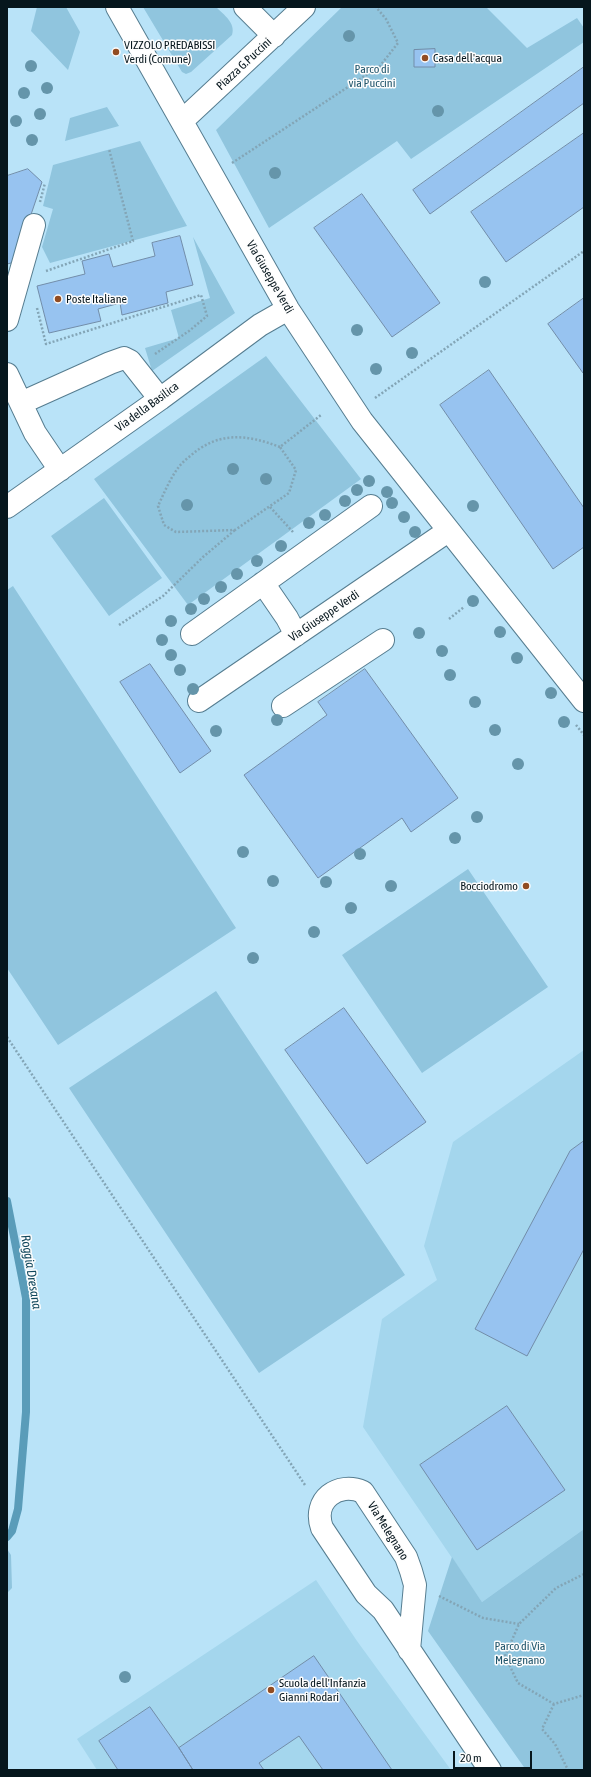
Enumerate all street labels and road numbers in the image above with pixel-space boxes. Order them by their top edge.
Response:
street label: Piazza G.Puccini [213,35,275,93]
street label: Via Giuseppe Verdi [243,238,297,316]
street label: Via della Basilica [113,379,181,435]
street label: Via Giuseppe Verdi [286,587,362,645]
street label: Via Melegnano [364,1499,412,1563]

